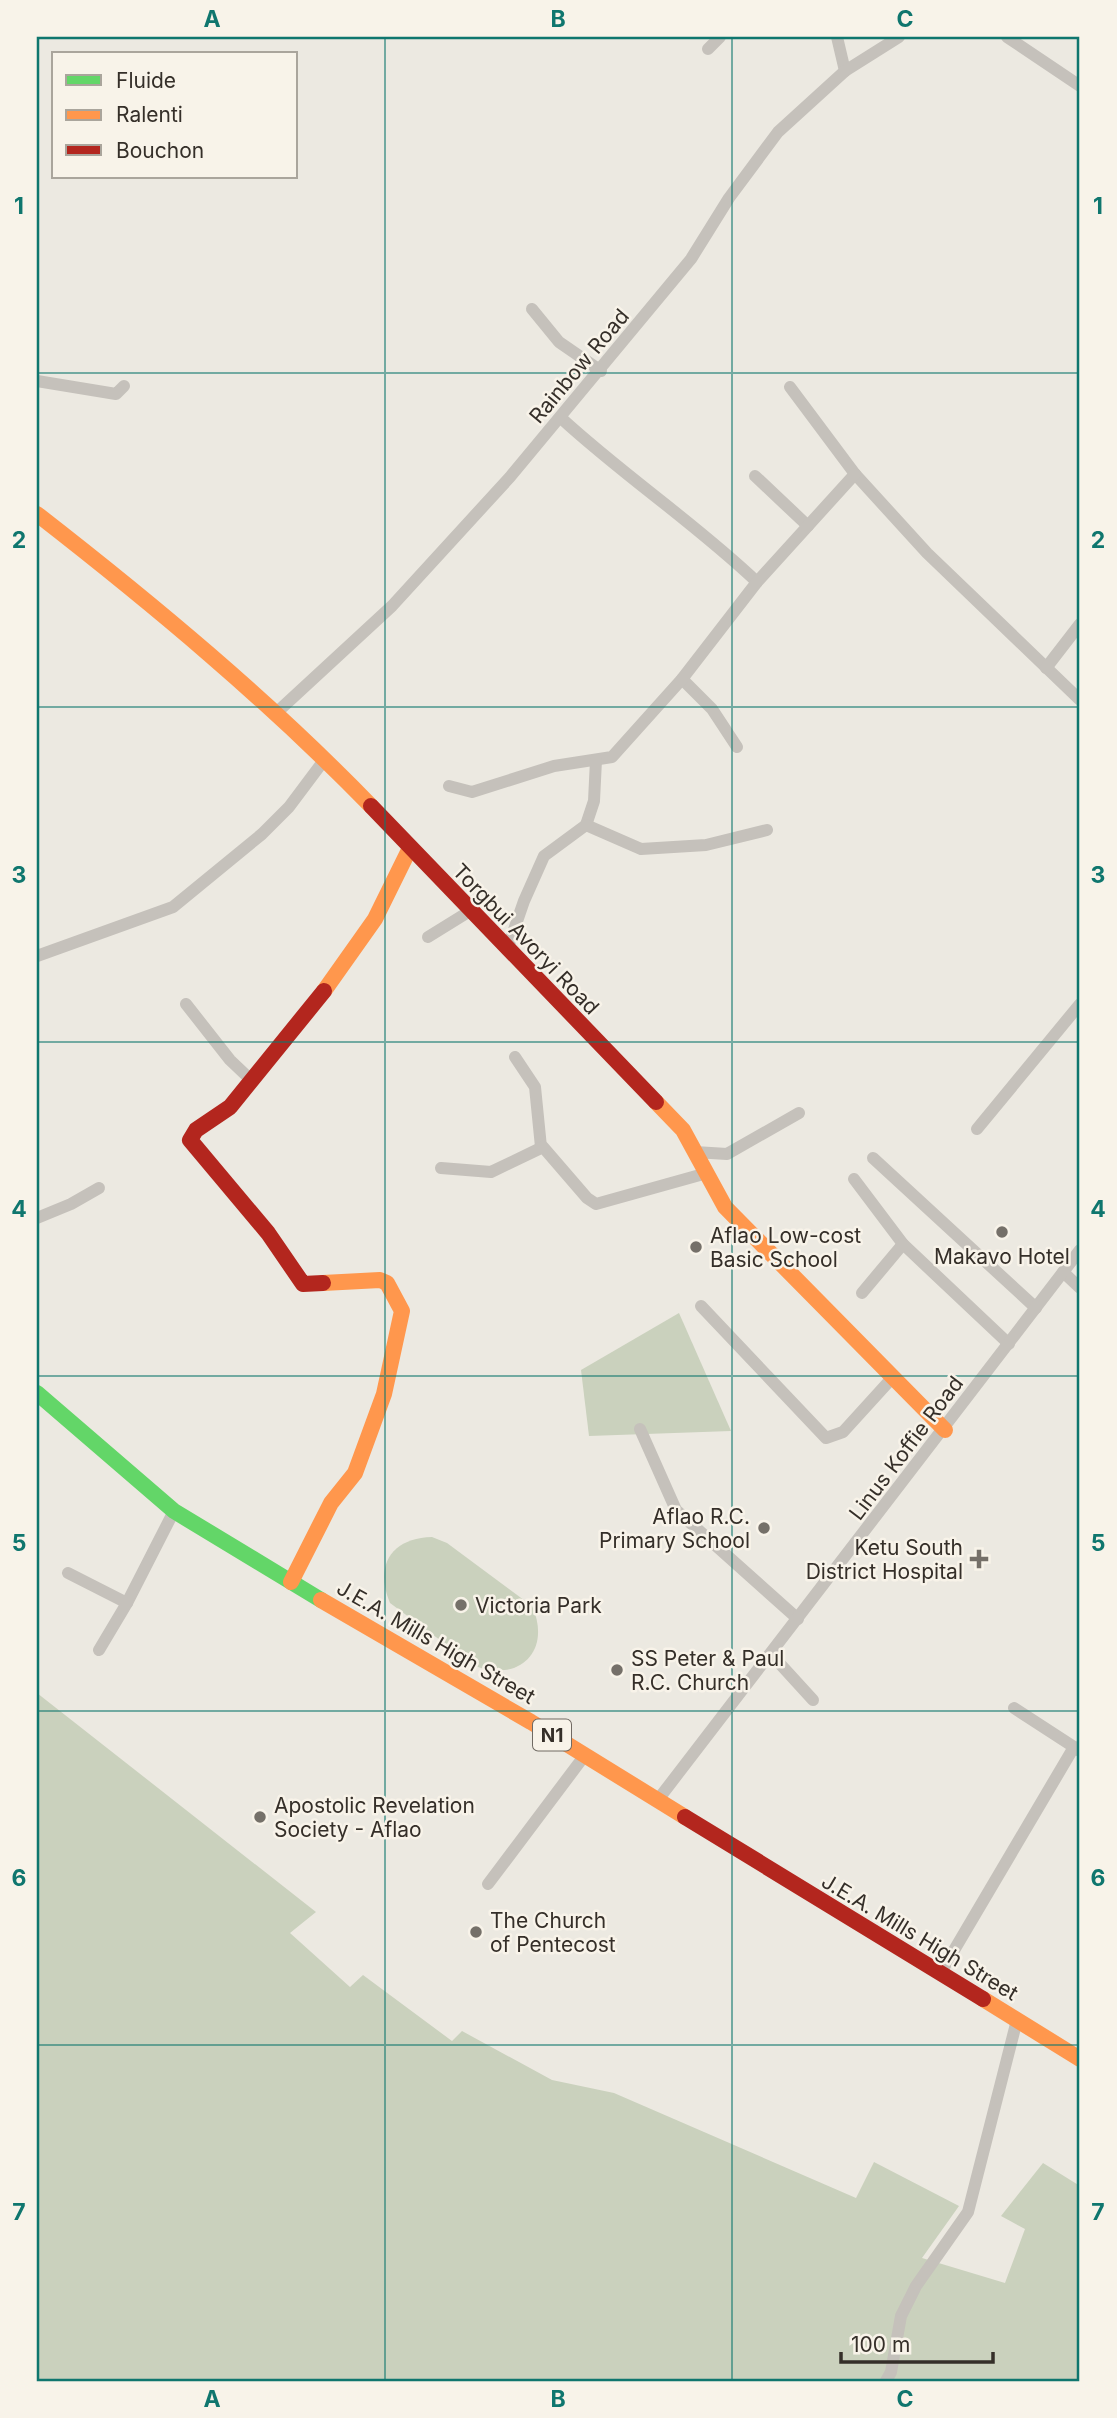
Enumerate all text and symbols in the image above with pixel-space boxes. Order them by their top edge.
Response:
text: A [203,5,221,33]
text: B [550,5,566,33]
text: C [896,5,914,33]
legend [52,52,298,178]
text: Fluide [116,68,176,93]
text: Ralenti [116,102,183,127]
text: Bouchon [116,138,204,163]
text: 1 [14,192,24,220]
text: 1 [1093,192,1103,220]
street label: Rainbow Road [524,304,634,428]
text: 2 [12,526,26,554]
text: 2 [1091,526,1105,554]
street label: Torgbui Avoryi Road [448,858,604,1020]
text: 3 [12,861,26,889]
text: 3 [1091,861,1105,889]
text: 4 [11,1195,27,1223]
text: 4 [1090,1195,1106,1223]
place label: Aflao Low-cost Basic School [710,1223,861,1272]
marker: Makavo Hotel [994,1224,1010,1240]
marker: Aflao Low-cost Basic School [688,1239,704,1255]
place label: Makavo Hotel [934,1244,1070,1269]
street label: Linus Koffie Road [844,1371,968,1525]
place label: Aflao R.C. Primary School [599,1504,750,1553]
marker: Aflao R.C. Primary School [756,1520,772,1536]
text: 5 [12,1529,26,1557]
text: 5 [1091,1529,1105,1557]
place label: Ketu South District Hospital [806,1535,963,1584]
marker: Ketu South District Hospital [969,1549,989,1569]
street label: J.E.A. Mills High Street [332,1575,540,1709]
place label: Victoria Park [475,1593,602,1618]
marker: Victoria Park [453,1597,469,1613]
place label: SS Peter & Paul R.C. Church [631,1646,784,1695]
marker: SS Peter & Paul R.C. Church [609,1662,625,1678]
road number: N1 [533,1720,571,1750]
place label: Apostolic Revelation Society - Aflao [274,1793,475,1842]
marker: Apostolic Revelation Society - Aflao [252,1809,268,1825]
text: 6 [12,1864,26,1892]
text: 6 [1091,1864,1105,1892]
street label: J.E.A. Mills High Street [817,1868,1023,2006]
place label: The Church of Pentecost [490,1908,616,1957]
marker: The Church of Pentecost [468,1924,484,1940]
text: 7 [12,2198,26,2226]
text: 7 [1091,2198,1105,2226]
scale bar [841,2320,993,2364]
text: 100 m [851,2332,910,2357]
text: A [203,2385,221,2413]
text: B [550,2385,566,2413]
text: C [896,2385,914,2413]

